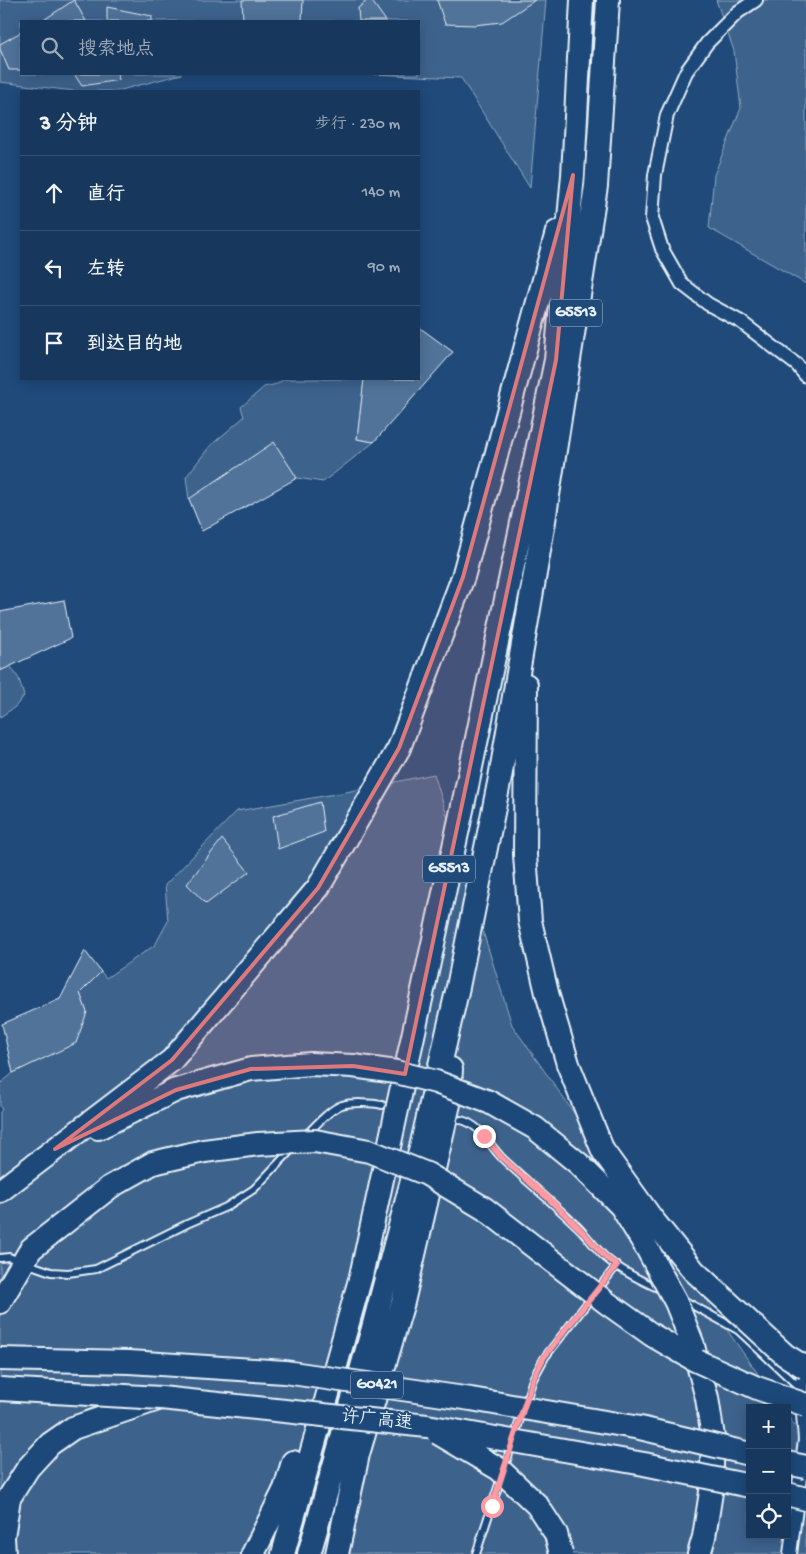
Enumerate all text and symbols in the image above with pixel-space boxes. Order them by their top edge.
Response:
search box [20,20,420,75]
icon: search [38,34,66,62]
text: 搜索地点 [78,39,154,62]
text: 3 分钟 [40,113,98,138]
text: 步行 · 230 m [315,116,400,135]
icon: ahead [40,179,68,207]
text: 直行 [87,184,125,207]
text: 140 m [362,184,400,203]
icon: left [40,254,68,282]
text: 左转 [87,259,125,282]
text: 90 m [368,259,400,278]
road number: G5513 [550,300,602,326]
icon: arrive [40,329,68,357]
text: 到达目的地 [87,334,182,357]
road number: G5513 [423,856,475,882]
route end [473,1125,496,1148]
road number: G0421 [351,1372,403,1398]
map controls [746,1404,791,1539]
button: + [746,1404,791,1449]
street label: 许广高速 [340,1406,414,1435]
button: − [746,1449,791,1494]
button: locate [746,1494,791,1539]
route start [481,1495,504,1518]

